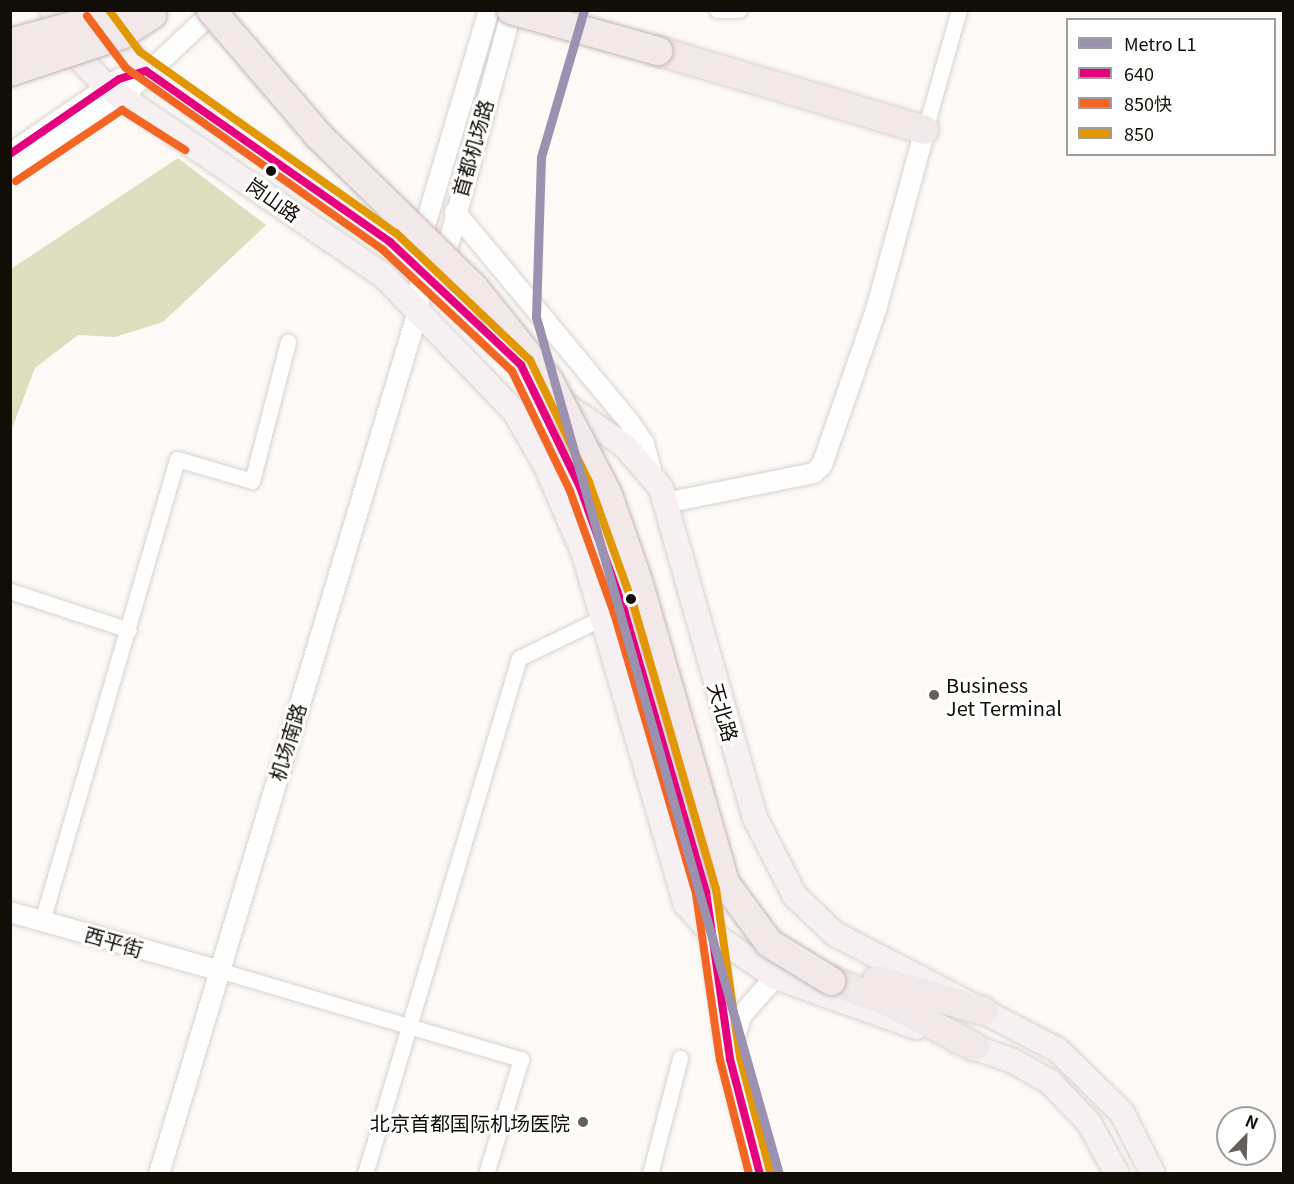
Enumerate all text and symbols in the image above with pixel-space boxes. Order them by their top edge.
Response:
legend [1066,18,1276,156]
text: Metro L1 [1124,30,1197,56]
text: 640 [1124,60,1154,86]
text: 850快 [1124,90,1172,116]
street label: 首都机场路 [447,97,497,199]
text: 850 [1124,120,1154,146]
unlabelled marker [265,165,277,177]
street label: 岗山路 [243,172,305,226]
unlabelled marker [625,593,637,605]
place label: Business Jet Terminal [946,672,1062,719]
street label: 天北路 [704,680,744,744]
marker: Business Jet Terminal [927,688,941,702]
street label: 机场南路 [264,700,310,784]
street label: 西平街 [82,921,146,961]
north arrow [1216,1106,1276,1166]
text: N [1242,1108,1262,1135]
place label: 北京首都国际机场医院 [370,1110,570,1134]
marker: 北京首都国际机场医院 [574,1113,592,1131]

